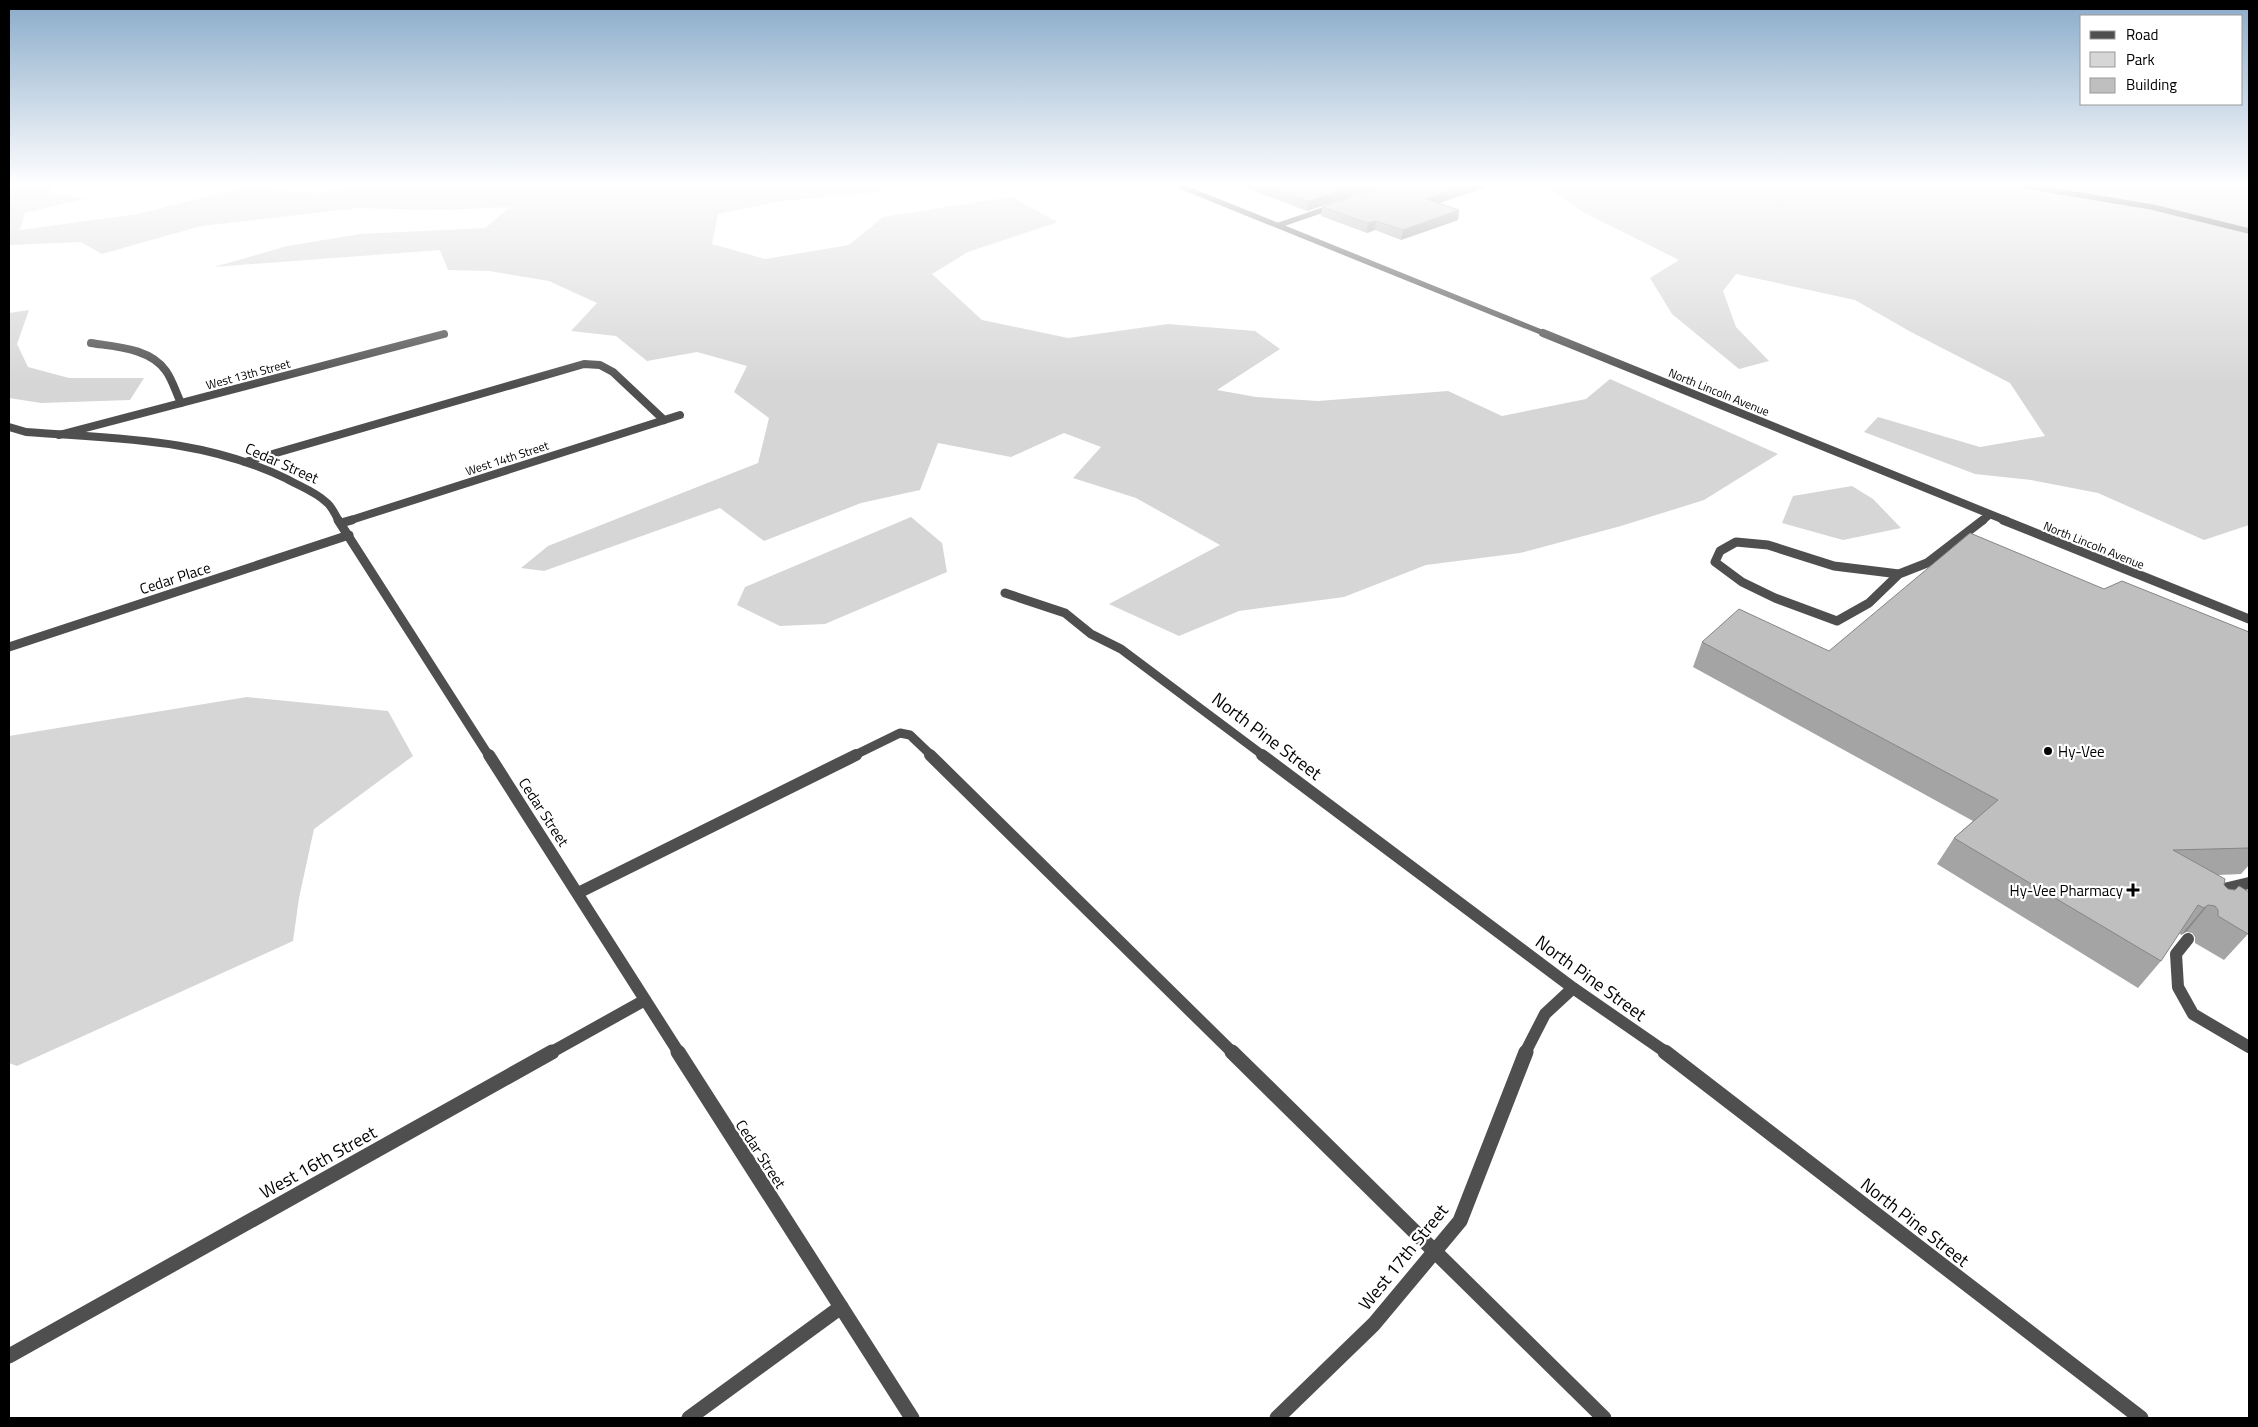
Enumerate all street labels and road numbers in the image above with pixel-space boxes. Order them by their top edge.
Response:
street label: West 13th Street [204,353,293,394]
street label: North Lincoln Avenue [1666,363,1772,421]
street label: West 14th Street [463,435,552,480]
street label: Cedar Street [242,437,323,490]
street label: North Lincoln Avenue [2041,516,2147,574]
street label: Cedar Place [137,556,213,600]
street label: North Pine Street [1206,686,1328,787]
street label: Cedar Street [513,773,575,852]
street label: North Pine Street [1530,928,1653,1028]
street label: Cedar Street [730,1115,792,1194]
street label: West 16th Street [255,1118,382,1205]
street label: North Pine Street [1855,1171,1976,1274]
street label: West 17th Street [1352,1198,1455,1316]

